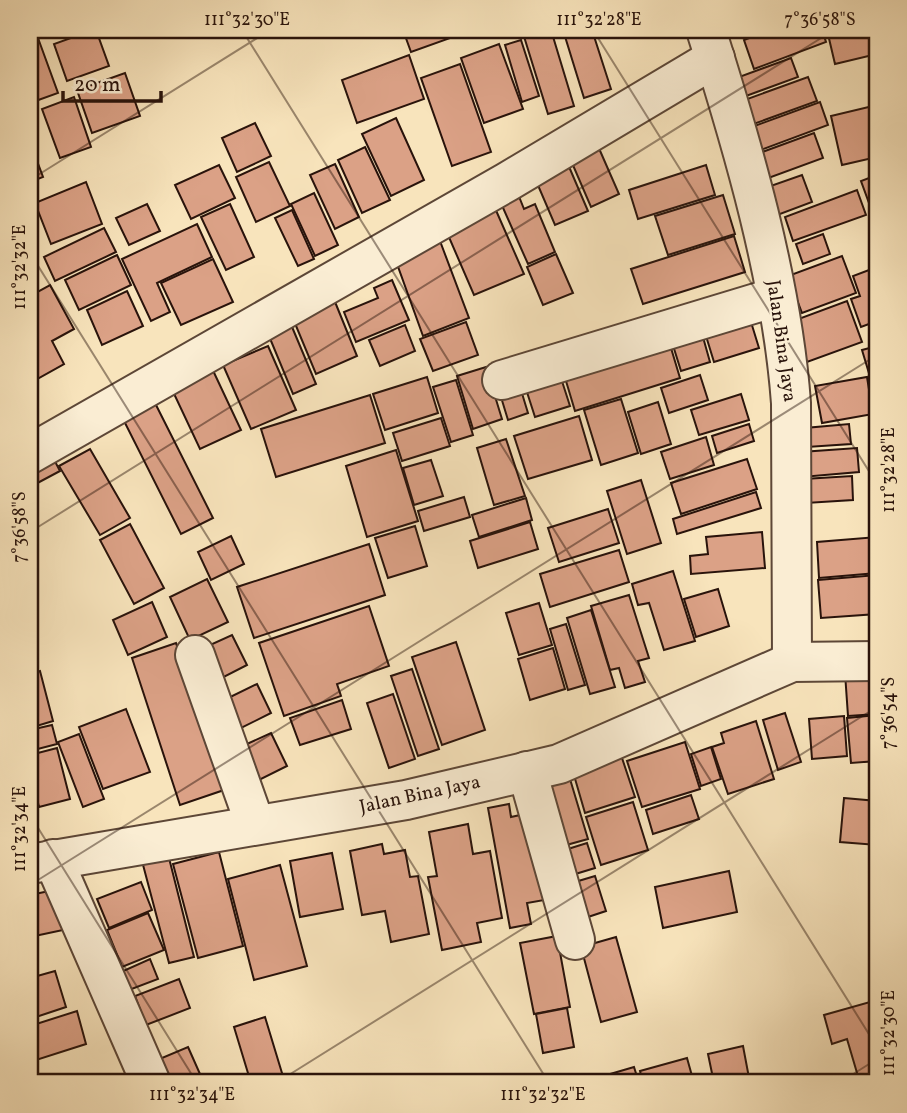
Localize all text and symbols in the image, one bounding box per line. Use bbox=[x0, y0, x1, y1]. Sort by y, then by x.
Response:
text: 111°32'30"E bbox=[204, 8, 290, 33]
text: 111°32'28"E bbox=[556, 8, 642, 33]
text: 7°36'58"S bbox=[784, 8, 856, 33]
scale bar bbox=[63, 60, 161, 104]
text: 20 m bbox=[74, 71, 120, 100]
text: 111°32'32"E bbox=[8, 224, 33, 310]
street label: Jalan Bina Jaya bbox=[760, 278, 802, 404]
text: 111°32'28"E bbox=[877, 427, 902, 513]
text: 7°36'58"S bbox=[8, 491, 33, 563]
text: 7°36'54"S bbox=[877, 677, 902, 749]
street label: Jalan Bina Jaya bbox=[357, 769, 483, 821]
text: 111°32'34"E bbox=[8, 786, 33, 872]
text: 111°32'30"E bbox=[877, 990, 902, 1076]
text: 111°32'34"E bbox=[149, 1083, 235, 1108]
text: 111°32'32"E bbox=[500, 1083, 586, 1108]

